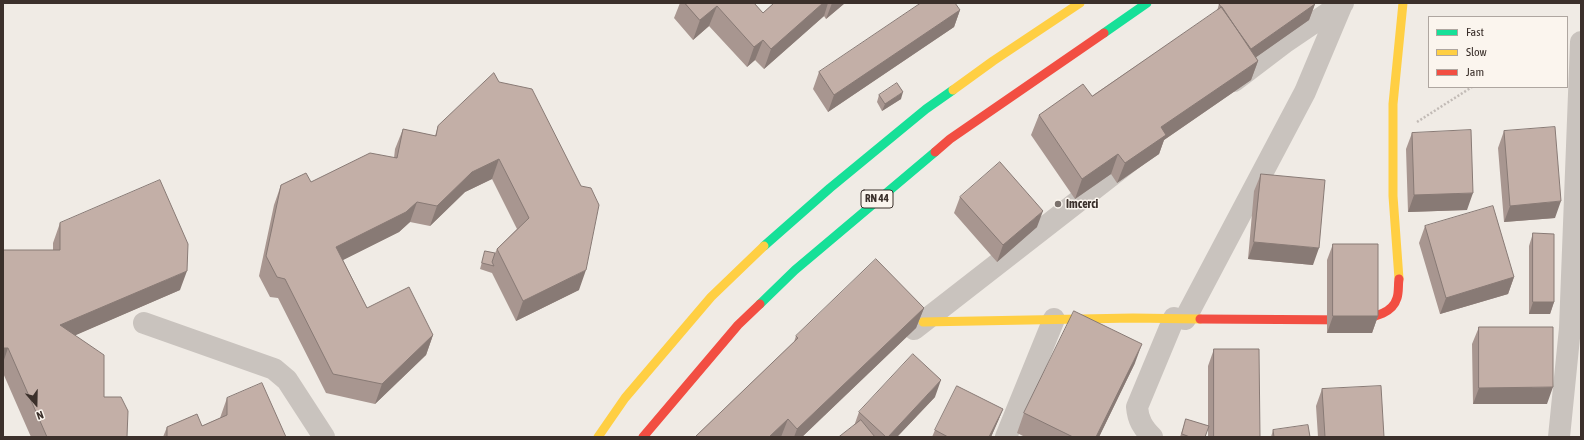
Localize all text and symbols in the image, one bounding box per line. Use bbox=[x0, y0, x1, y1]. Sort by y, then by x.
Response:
legend bbox=[1428, 16, 1568, 88]
text: Fast bbox=[1466, 25, 1484, 39]
text: Slow bbox=[1466, 45, 1487, 59]
text: Jam bbox=[1466, 65, 1484, 79]
road number: RN 44 bbox=[861, 190, 893, 208]
place label: Imcerci bbox=[1066, 197, 1098, 211]
marker: Imcerci bbox=[1053, 199, 1063, 209]
north arrow bbox=[16, 384, 56, 424]
text: N bbox=[35, 409, 45, 422]

